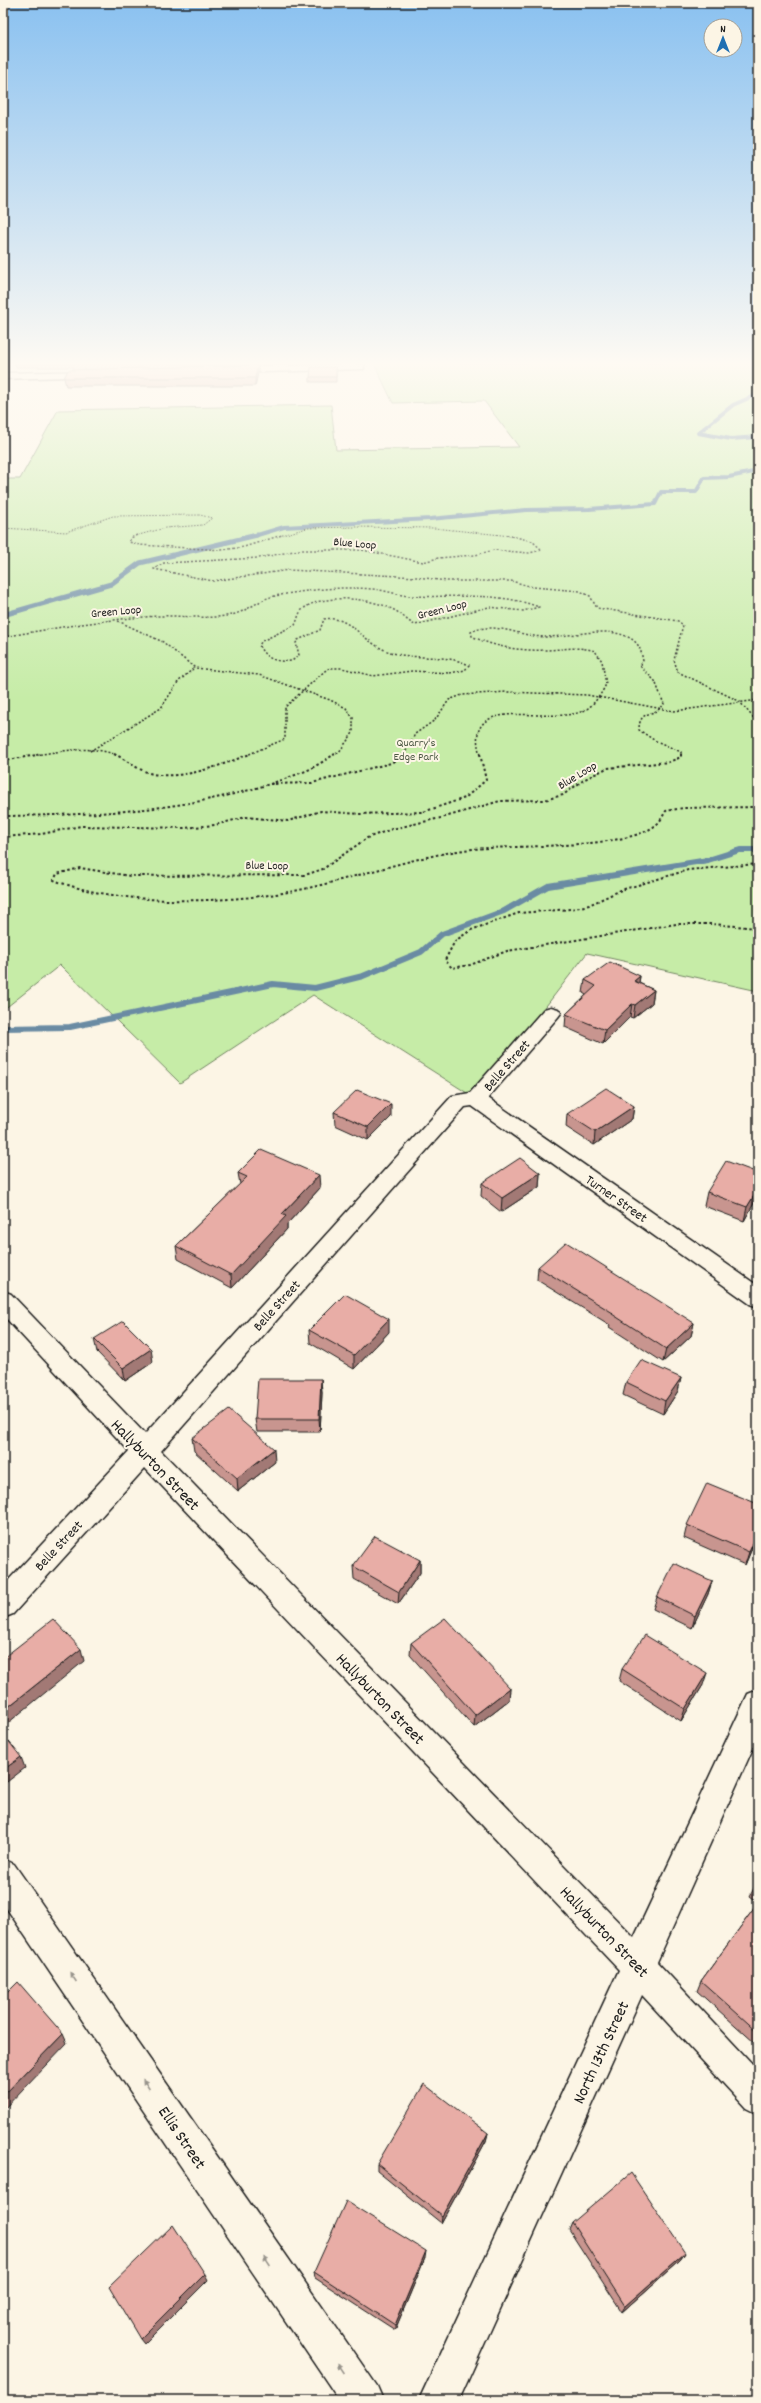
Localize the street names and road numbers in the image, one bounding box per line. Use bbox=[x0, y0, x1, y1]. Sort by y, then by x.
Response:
street label: Blue Loop bbox=[333, 534, 377, 555]
street label: Green Loop bbox=[416, 596, 469, 625]
street label: Green Loop bbox=[90, 602, 142, 623]
street label: Blue Loop bbox=[555, 758, 601, 795]
street label: Blue Loop bbox=[245, 858, 289, 875]
street label: Belle Street bbox=[479, 1036, 536, 1097]
street label: Turner Street bbox=[581, 1171, 651, 1228]
street label: Belle Street bbox=[249, 1276, 306, 1336]
street label: Hallyburton Street bbox=[104, 1415, 204, 1517]
street label: Belle Street bbox=[31, 1517, 88, 1576]
street label: Hallyburton Street bbox=[329, 1649, 429, 1751]
street label: Hallyburton Street bbox=[553, 1882, 653, 1984]
street label: North 13th Street bbox=[568, 1998, 637, 2109]
street label: Ellis Street bbox=[151, 2102, 210, 2175]

